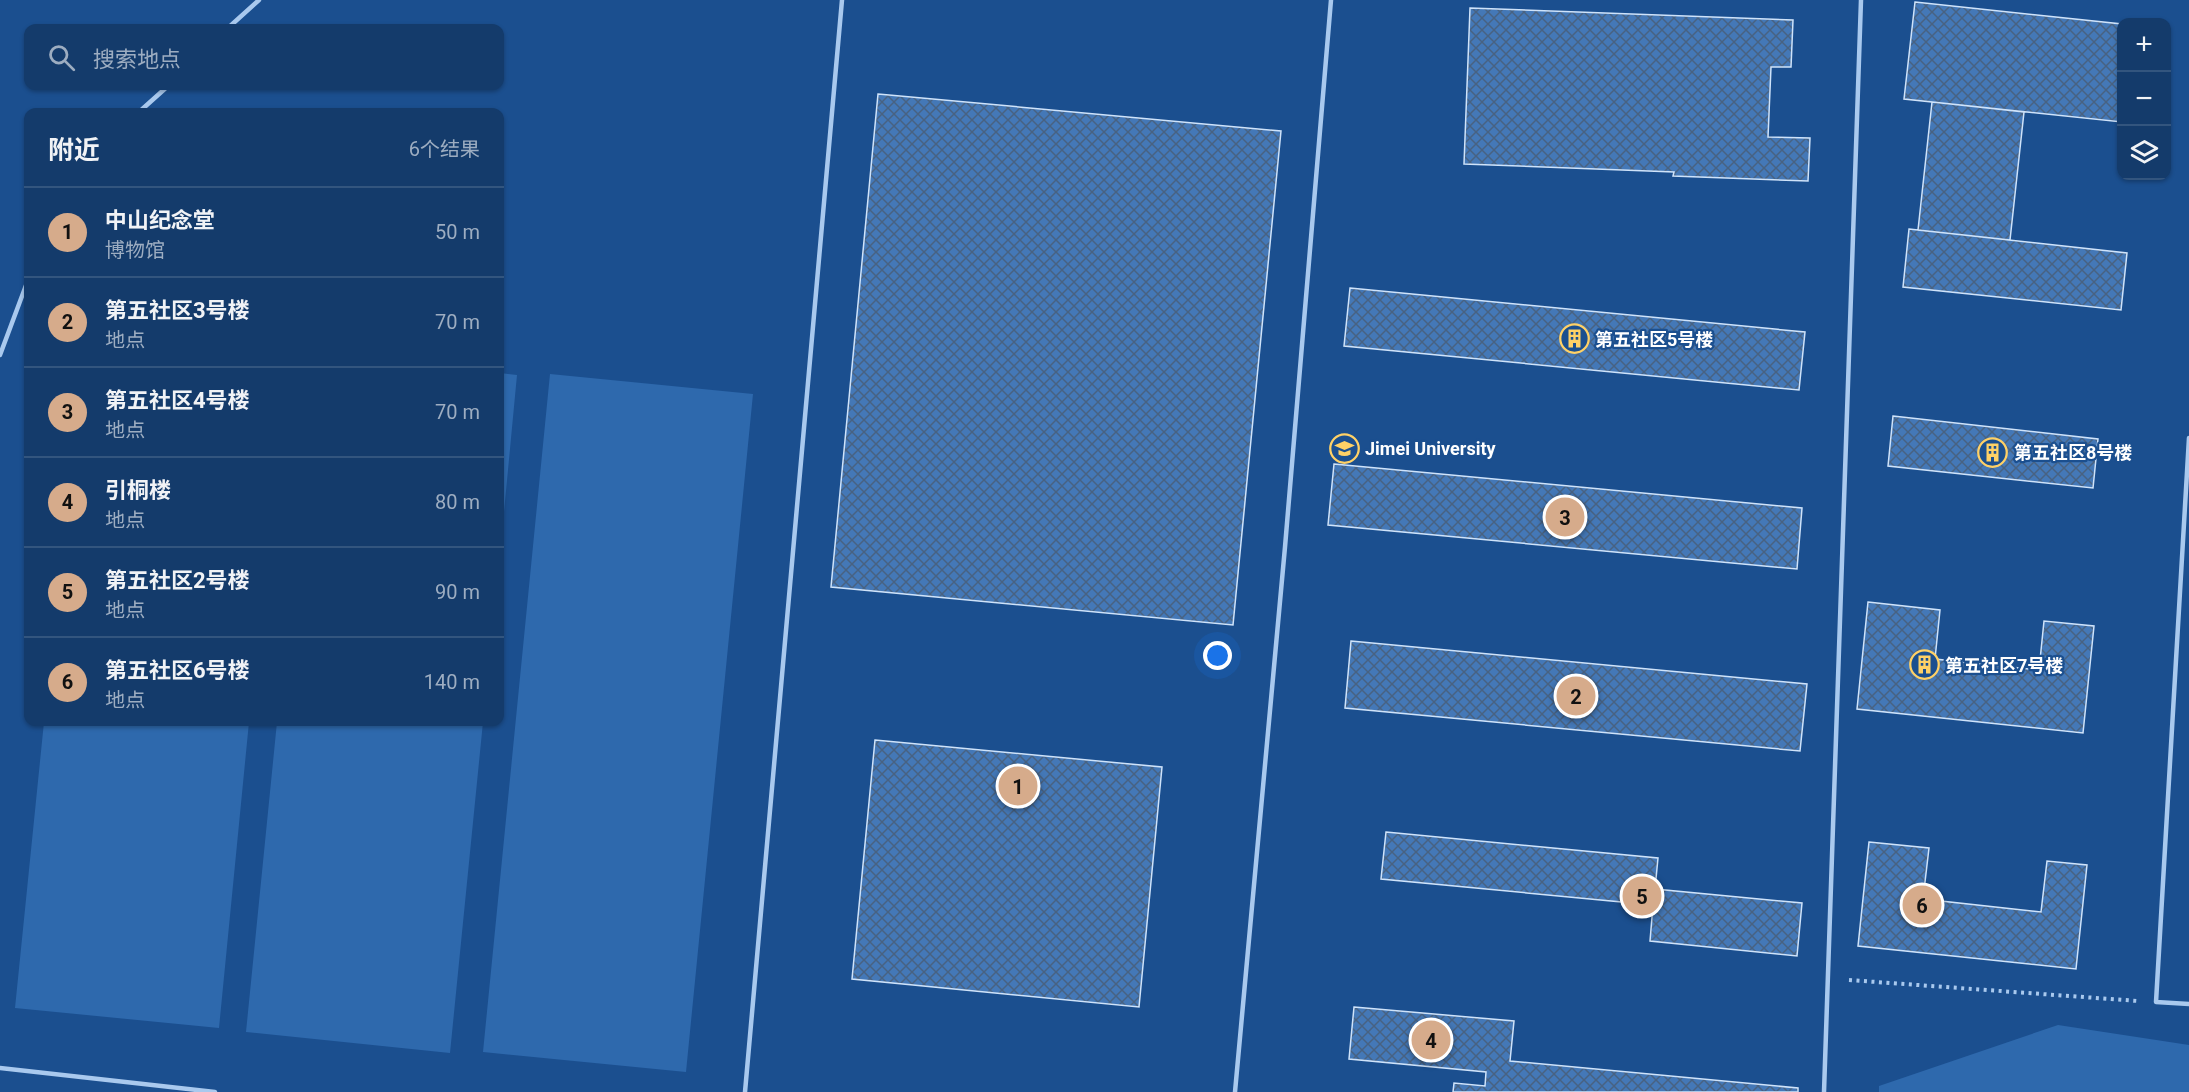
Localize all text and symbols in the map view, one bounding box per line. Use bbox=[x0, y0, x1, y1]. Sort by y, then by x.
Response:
map controls bbox=[2117, 18, 2171, 180]
button: + bbox=[2117, 18, 2171, 72]
search box bbox=[24, 24, 504, 90]
icon: search bbox=[45, 41, 78, 74]
text: 搜索地点 bbox=[93, 47, 181, 72]
button: − bbox=[2117, 72, 2171, 126]
button: layers bbox=[2117, 126, 2171, 180]
text: 附近 bbox=[48, 135, 100, 165]
text: 6个结果 bbox=[409, 137, 480, 161]
text: 中山纪念堂 bbox=[105, 208, 215, 233]
text: 1 bbox=[62, 220, 73, 244]
text: 50 m bbox=[435, 220, 480, 244]
text: 博物馆 bbox=[105, 238, 165, 262]
text: 第五社区3号楼 bbox=[105, 298, 250, 323]
text: 2 bbox=[62, 310, 73, 334]
text: 70 m bbox=[435, 310, 480, 334]
building icon: 第五社区5号楼 bbox=[1558, 323, 1590, 355]
text: 地点 bbox=[105, 328, 145, 352]
place label: 第五社区5号楼 bbox=[1595, 329, 1713, 350]
text: 第五社区4号楼 bbox=[105, 388, 250, 413]
text: 3 bbox=[62, 400, 73, 424]
text: 70 m bbox=[435, 400, 480, 424]
text: 地点 bbox=[105, 418, 145, 442]
school or university icon: Jimei University bbox=[1328, 432, 1360, 464]
building icon: 第五社区8号楼 bbox=[1977, 436, 2009, 468]
place label: Jimei University bbox=[1365, 438, 1497, 459]
place label: 第五社区8号楼 bbox=[2014, 442, 2132, 463]
text: 引桐楼 bbox=[105, 478, 171, 503]
text: 4 bbox=[62, 490, 73, 514]
text: 80 m bbox=[435, 490, 480, 514]
pin: 3 bbox=[1546, 494, 1584, 540]
text: 地点 bbox=[105, 508, 145, 532]
text: 第五社区2号楼 bbox=[105, 568, 250, 593]
text: 5 bbox=[62, 580, 73, 604]
text: 90 m bbox=[435, 580, 480, 604]
text: 地点 bbox=[105, 598, 145, 622]
your location bbox=[1203, 641, 1232, 670]
building icon: 第五社区7号楼 bbox=[1908, 649, 1940, 681]
place label: 第五社区7号楼 bbox=[1945, 655, 2063, 676]
text: 第五社区6号楼 bbox=[105, 658, 250, 683]
text: 6 bbox=[62, 670, 73, 694]
text: 140 m bbox=[424, 670, 480, 694]
pin: 2 bbox=[1556, 674, 1596, 718]
text: 地点 bbox=[105, 688, 145, 712]
pin: 1 bbox=[998, 764, 1038, 808]
pin: 5 bbox=[1622, 874, 1662, 918]
pin: 6 bbox=[1902, 882, 1942, 928]
pin: 4 bbox=[1412, 1018, 1450, 1062]

